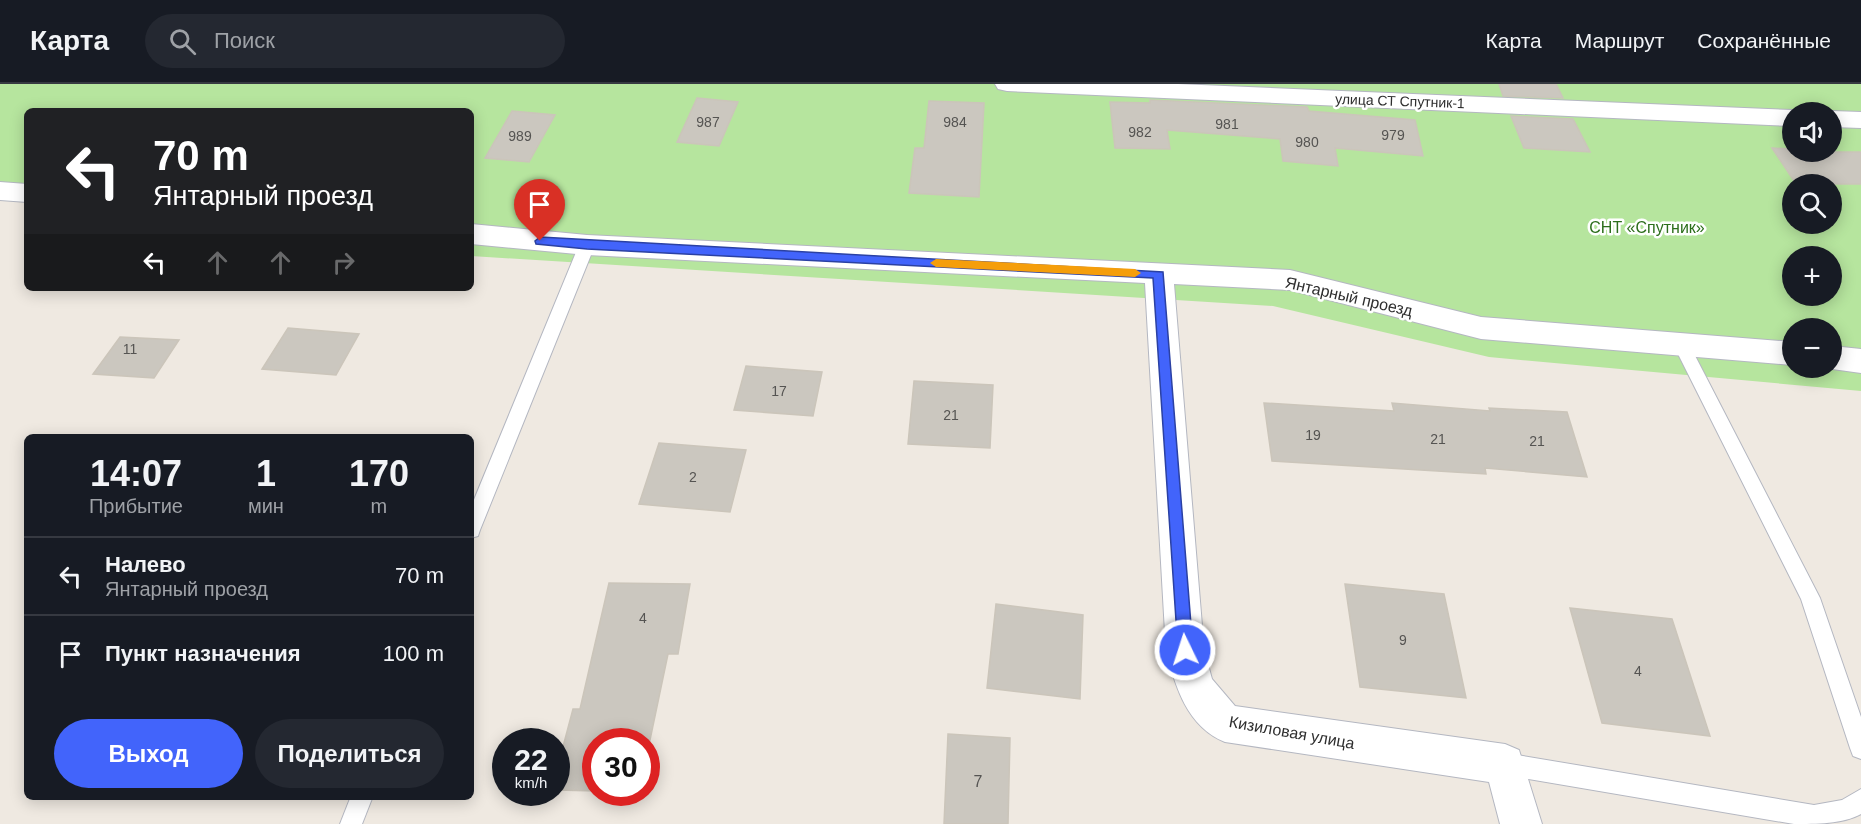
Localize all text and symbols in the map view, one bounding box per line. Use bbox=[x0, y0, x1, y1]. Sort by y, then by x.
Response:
search box bbox=[145, 14, 565, 68]
text: Карта bbox=[30, 25, 109, 56]
icon: search bbox=[166, 25, 199, 58]
text: Поиск bbox=[214, 28, 275, 53]
text: Карта bbox=[1486, 29, 1542, 52]
text: Маршрут bbox=[1575, 29, 1664, 52]
text: Сохранённые bbox=[1697, 29, 1831, 52]
street label: улица СТ Спутник-1 bbox=[1335, 91, 1465, 111]
map controls bbox=[1782, 102, 1842, 378]
button: sound bbox=[1782, 102, 1842, 162]
house number: 987 bbox=[696, 114, 720, 130]
house number: 984 bbox=[943, 114, 967, 130]
house number: 981 bbox=[1215, 116, 1239, 132]
house number: 982 bbox=[1128, 124, 1152, 140]
house number: 979 bbox=[1381, 127, 1405, 143]
house number: 989 bbox=[508, 128, 532, 144]
icon: left bbox=[54, 132, 132, 210]
text: 70 m bbox=[153, 132, 249, 179]
house number: 980 bbox=[1295, 134, 1319, 150]
button: search bbox=[1782, 174, 1842, 234]
pin bbox=[514, 179, 565, 241]
text: Янтарный проезд bbox=[153, 181, 373, 211]
icon: arrive bbox=[523, 188, 556, 221]
park label: СНТ «Спутник» bbox=[1589, 219, 1705, 236]
icon: left bbox=[138, 246, 171, 279]
icon: ahead bbox=[201, 246, 234, 279]
icon: ahead bbox=[264, 246, 297, 279]
icon: right bbox=[327, 246, 360, 279]
button: + bbox=[1782, 246, 1842, 306]
street label: Янтарный проезд bbox=[1283, 274, 1415, 320]
button: − bbox=[1782, 318, 1842, 378]
house number: 11 bbox=[123, 341, 137, 357]
house number: 17 bbox=[771, 383, 787, 399]
house number: 21 bbox=[943, 407, 959, 423]
house number: 19 bbox=[1305, 427, 1321, 443]
house number: 21 bbox=[1430, 431, 1446, 447]
house number: 21 bbox=[1529, 433, 1545, 449]
text: 14:07 bbox=[90, 453, 182, 494]
text: 1 bbox=[256, 453, 276, 494]
text: 170 bbox=[349, 453, 409, 494]
house number: 2 bbox=[689, 469, 697, 485]
text: Прибытие bbox=[89, 495, 183, 517]
text: мин bbox=[248, 495, 284, 517]
text: m bbox=[371, 495, 387, 517]
text: Налево bbox=[105, 552, 186, 577]
icon: left bbox=[54, 560, 87, 593]
text: 70 m bbox=[395, 563, 444, 588]
text: Янтарный проезд bbox=[105, 578, 268, 600]
house number: 4 bbox=[639, 610, 647, 626]
position arrow bbox=[1153, 618, 1217, 682]
house number: 9 bbox=[1399, 632, 1407, 648]
icon: arrive bbox=[54, 638, 87, 671]
text: Пункт назначения bbox=[105, 641, 301, 666]
text: 100 m bbox=[383, 641, 444, 666]
house number: 4 bbox=[1634, 663, 1642, 679]
street label: Кизиловая улица bbox=[1228, 713, 1356, 752]
button: Выход bbox=[54, 719, 243, 788]
button: Поделиться bbox=[255, 719, 444, 788]
speed limit sign: 30 bbox=[582, 728, 660, 806]
text: 22 bbox=[514, 743, 548, 776]
house number: 7 bbox=[974, 773, 983, 790]
text: km/h bbox=[515, 774, 547, 791]

